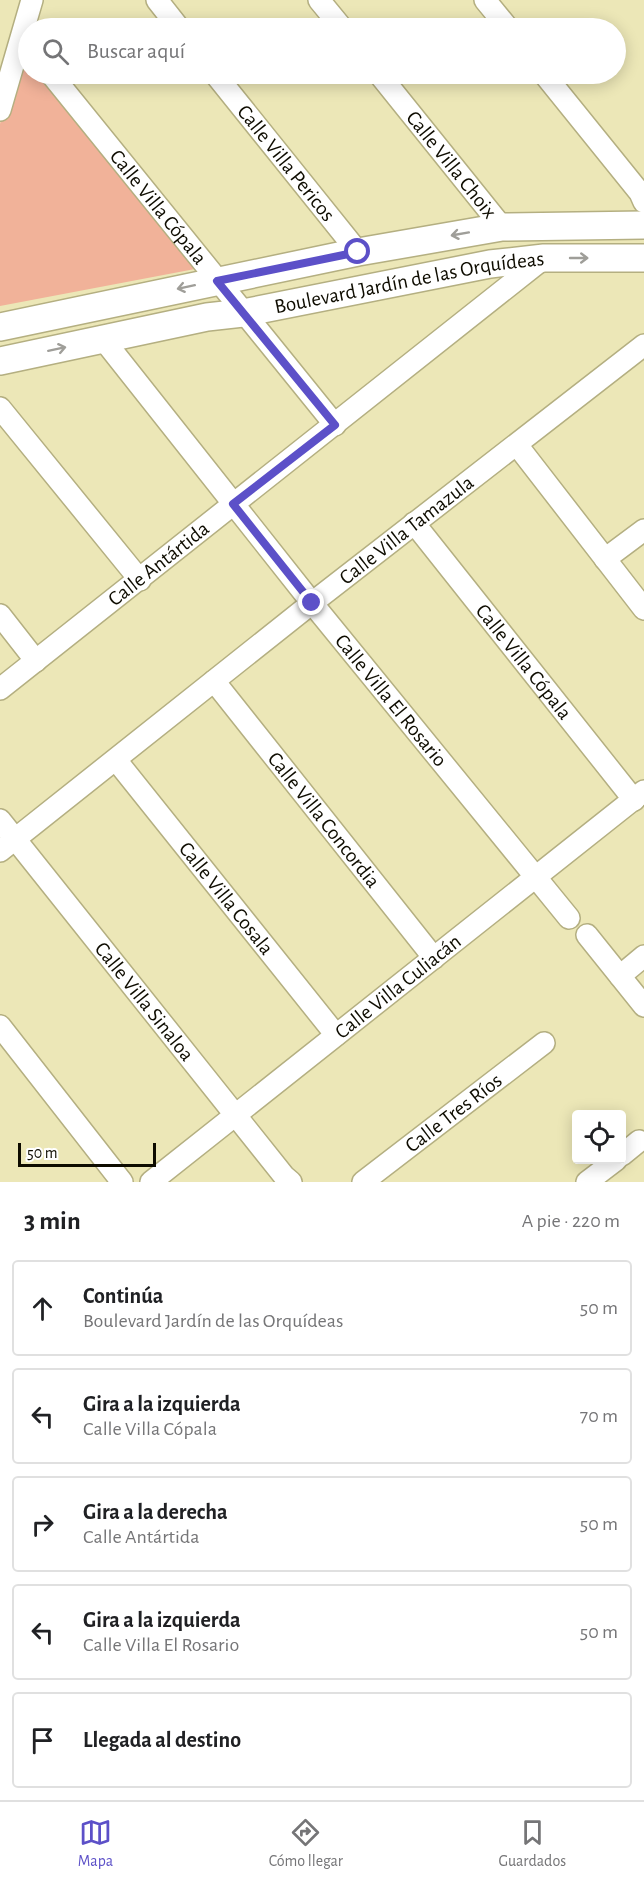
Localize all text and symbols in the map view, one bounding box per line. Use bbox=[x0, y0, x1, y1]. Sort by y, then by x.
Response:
search box bbox=[18, 18, 626, 84]
icon: search bbox=[39, 35, 72, 68]
text: Buscar aquí bbox=[87, 40, 185, 62]
street label: Calle Villa Pericos bbox=[233, 101, 339, 225]
street label: Calle Villa Choix bbox=[402, 107, 501, 222]
street label: Calle Villa Cópala bbox=[106, 146, 211, 269]
one-way arrow bbox=[451, 229, 470, 240]
route start bbox=[344, 238, 370, 264]
street label: Boulevard Jardín de las Orquídeas bbox=[273, 248, 545, 318]
one-way arrow bbox=[569, 252, 589, 264]
one-way arrow bbox=[177, 282, 196, 294]
one-way arrow bbox=[47, 343, 66, 354]
street label: Calle Villa Tamazula bbox=[335, 471, 478, 589]
street label: Calle Antártida bbox=[104, 518, 213, 610]
route end bbox=[298, 589, 324, 615]
street label: Calle Villa Cópala bbox=[472, 600, 576, 724]
street label: Calle Villa El Rosario bbox=[331, 630, 451, 771]
street label: Calle Villa Concordia bbox=[264, 748, 384, 892]
street label: Calle Villa Cosala bbox=[175, 838, 278, 959]
street label: Calle Villa Culiacán bbox=[331, 931, 465, 1043]
street label: Calle Villa Sinaloa bbox=[91, 938, 198, 1065]
street label: Calle Tres Ríos bbox=[401, 1069, 506, 1157]
map controls bbox=[572, 1110, 626, 1164]
button: locate bbox=[572, 1110, 626, 1164]
scale bar bbox=[18, 1140, 156, 1168]
text: 50 m bbox=[27, 1145, 58, 1161]
text: 3 min bbox=[24, 1208, 81, 1234]
text: A pie · 220 m bbox=[522, 1211, 620, 1231]
text: Continúa bbox=[83, 1285, 163, 1307]
icon: ahead bbox=[26, 1292, 59, 1325]
text: 50 m bbox=[580, 1298, 618, 1318]
text: Boulevard Jardín de las Orquídeas bbox=[83, 1311, 343, 1331]
text: Gira a la izquierda bbox=[83, 1393, 241, 1415]
icon: left bbox=[26, 1400, 59, 1433]
text: 70 m bbox=[580, 1406, 618, 1426]
text: Calle Villa Cópala bbox=[83, 1419, 217, 1439]
text: Gira a la derecha bbox=[83, 1501, 228, 1523]
icon: right bbox=[26, 1508, 59, 1541]
text: 50 m bbox=[580, 1514, 618, 1534]
text: Calle Antártida bbox=[83, 1527, 199, 1547]
text: Gira a la izquierda bbox=[83, 1609, 241, 1631]
icon: left bbox=[26, 1616, 59, 1649]
text: 50 m bbox=[580, 1622, 618, 1642]
text: Calle Villa El Rosario bbox=[83, 1635, 239, 1655]
icon: arrive bbox=[26, 1724, 59, 1757]
text: Llegada al destino bbox=[83, 1729, 241, 1751]
tab: Mapa bbox=[78, 1816, 113, 1871]
tab: Cómo llegar bbox=[269, 1816, 343, 1871]
tab: Guardados bbox=[499, 1816, 566, 1871]

